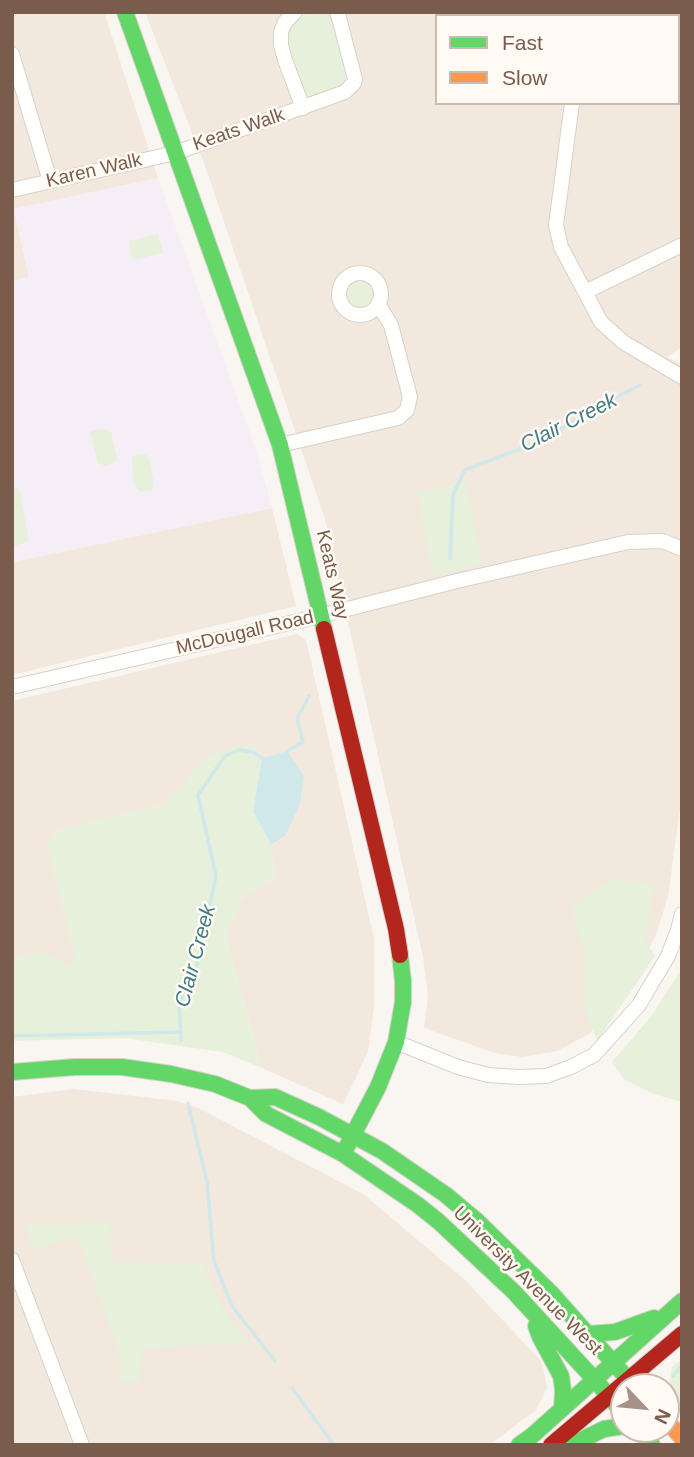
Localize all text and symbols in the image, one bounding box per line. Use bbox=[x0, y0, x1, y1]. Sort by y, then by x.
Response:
legend bbox=[435, 14, 680, 105]
text: Fast bbox=[502, 31, 543, 54]
text: Slow bbox=[502, 66, 548, 89]
street label: Keats Walk bbox=[190, 104, 288, 156]
street label: Karen Walk bbox=[44, 149, 144, 193]
water label: Clair Creek bbox=[516, 388, 622, 458]
street label: Keats Way bbox=[311, 528, 353, 622]
street label: McDougall Road bbox=[174, 606, 316, 660]
water label: Clair Creek bbox=[170, 902, 222, 1010]
street label: University Avenue West bbox=[448, 1202, 606, 1360]
north arrow bbox=[610, 1373, 680, 1443]
text: N bbox=[650, 1406, 675, 1427]

